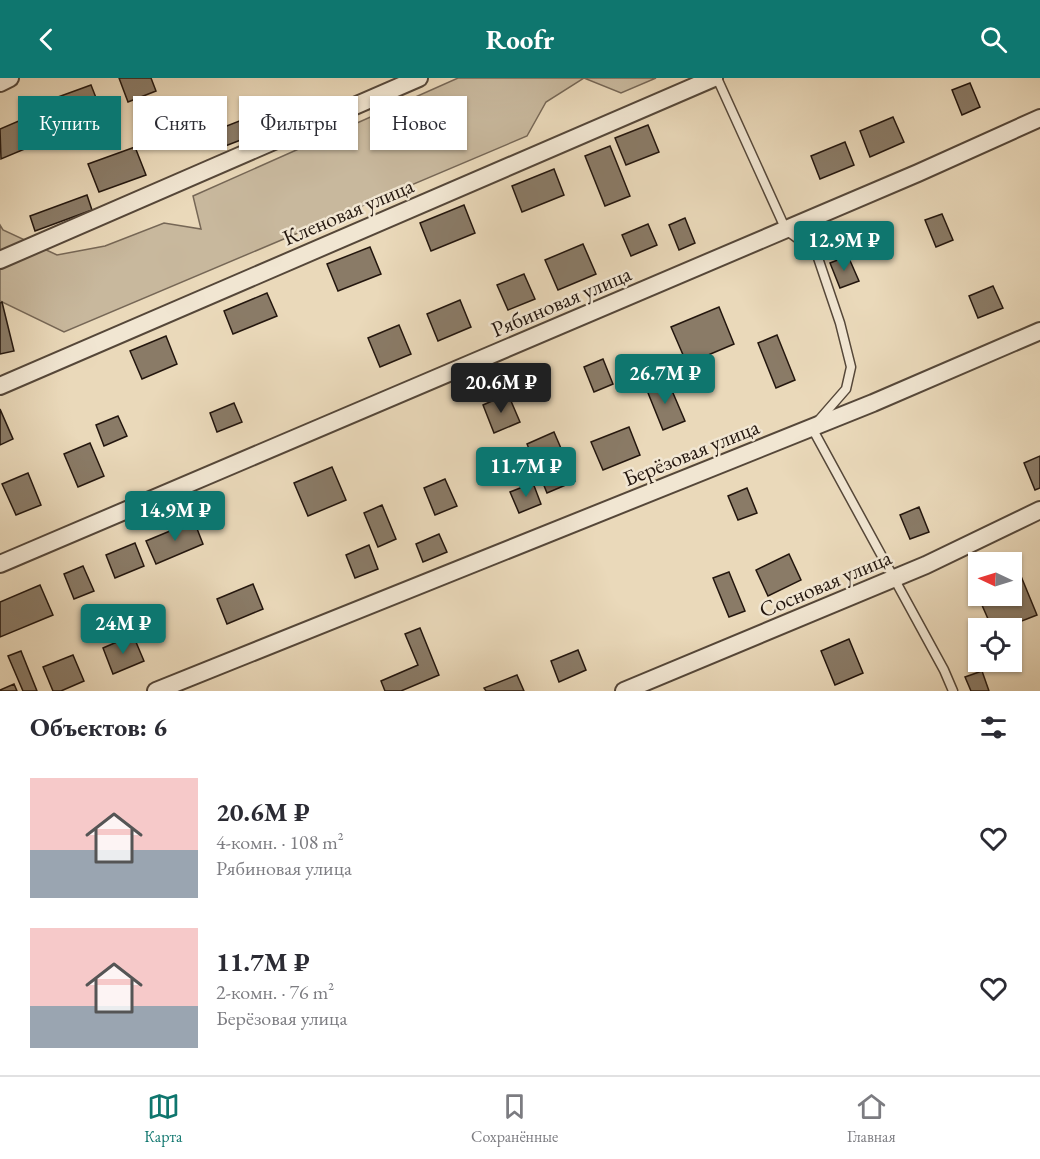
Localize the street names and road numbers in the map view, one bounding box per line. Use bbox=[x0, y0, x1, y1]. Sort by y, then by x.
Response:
street label: Кленовая улица bbox=[278, 171, 418, 252]
street label: Рябиновая улица bbox=[487, 259, 636, 344]
street label: Берёзовая улица bbox=[619, 412, 764, 493]
street label: Сосновая улица bbox=[755, 542, 896, 624]

